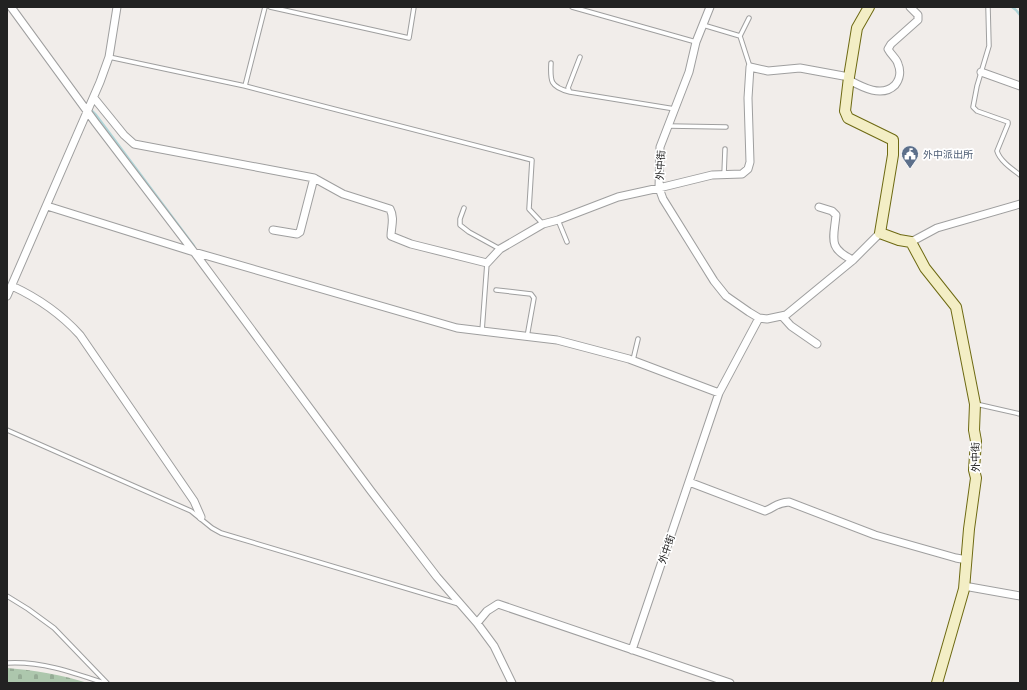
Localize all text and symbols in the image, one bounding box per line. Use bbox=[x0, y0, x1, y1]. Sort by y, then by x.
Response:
public building icon: 外中派出所 bbox=[900, 144, 920, 169]
place label: 外中派出所 bbox=[923, 147, 973, 161]
street label: 外中街 bbox=[652, 150, 668, 180]
street label: 外中街 bbox=[968, 442, 982, 472]
street label: 外中街 bbox=[654, 533, 678, 565]

